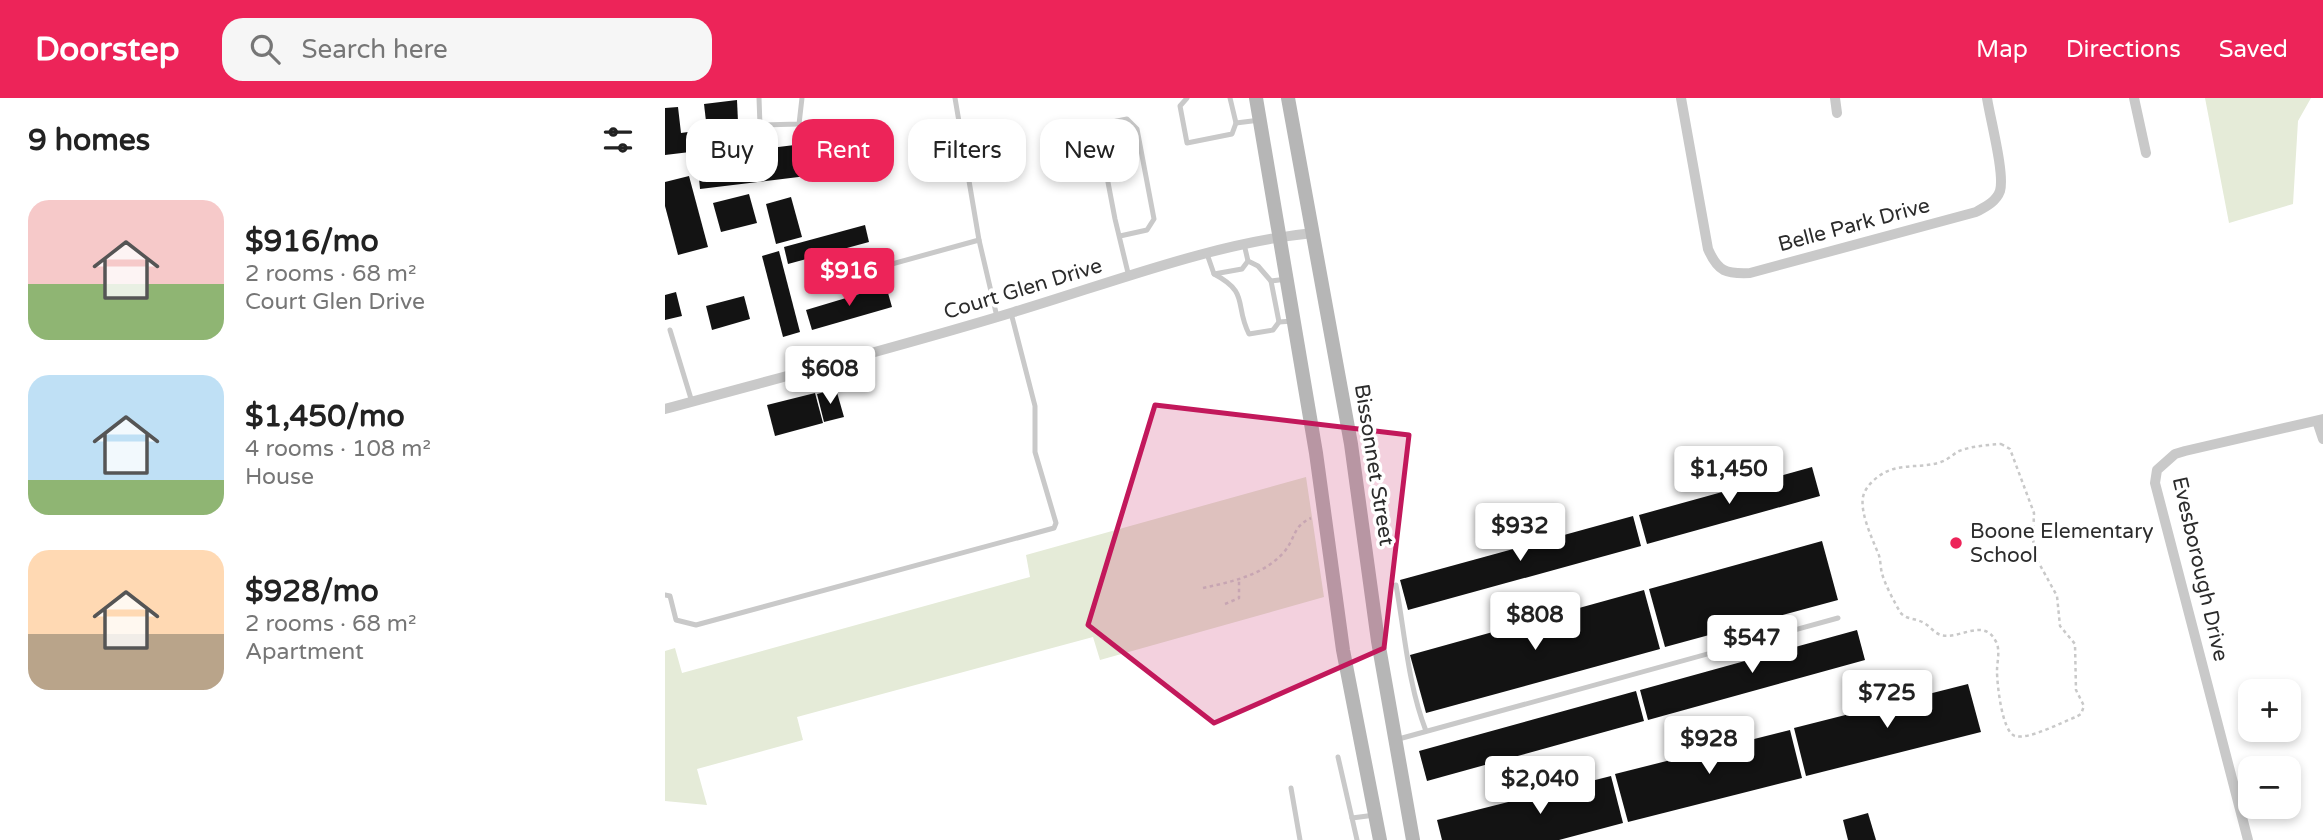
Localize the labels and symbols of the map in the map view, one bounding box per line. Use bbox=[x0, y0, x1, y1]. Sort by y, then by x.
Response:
street label: Belle Park Drive bbox=[1775, 193, 1933, 257]
pin: $916 bbox=[808, 248, 890, 308]
street label: Court Glen Drive bbox=[941, 253, 1105, 325]
pin: $608 bbox=[789, 346, 871, 406]
street label: Bissonnet Street bbox=[1349, 382, 1399, 548]
pin: $1,450 bbox=[1672, 446, 1786, 506]
street label: Evesborough Drive bbox=[2167, 474, 2233, 664]
pin: $932 bbox=[1479, 504, 1561, 563]
place label: Boone Elementary School bbox=[1970, 519, 2153, 568]
marker: Boone Elementary School bbox=[1948, 535, 1964, 551]
pin: $808 bbox=[1494, 592, 1576, 652]
pin: $547 bbox=[1711, 616, 1793, 675]
pin: $725 bbox=[1846, 670, 1928, 730]
pin: $928 bbox=[1668, 716, 1750, 776]
pin: $2,040 bbox=[1483, 756, 1597, 816]

